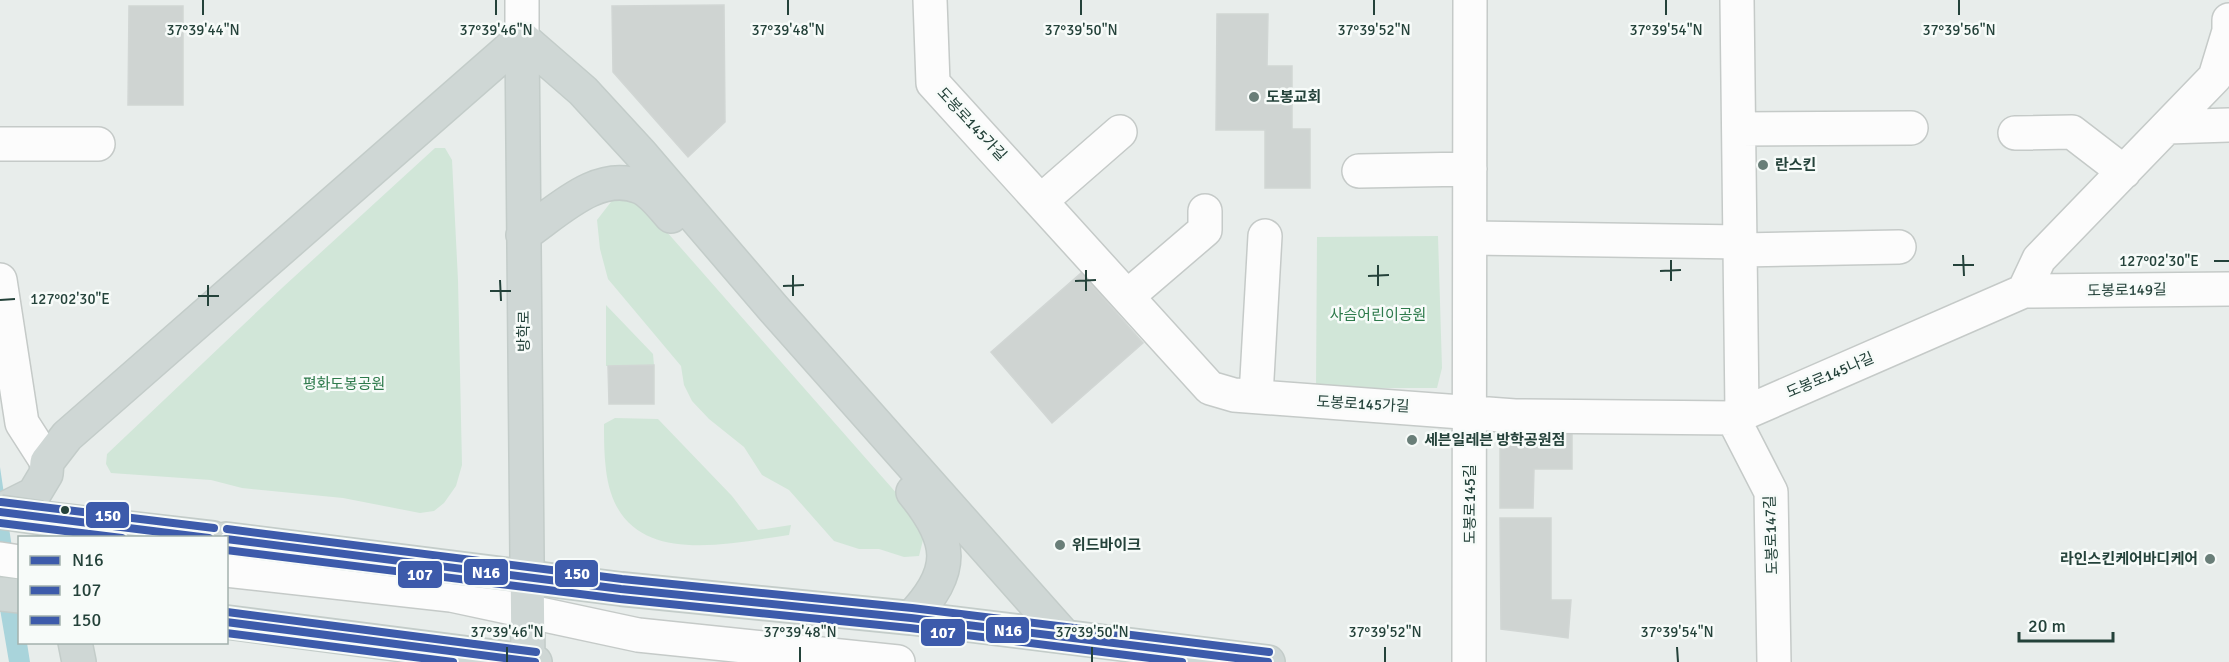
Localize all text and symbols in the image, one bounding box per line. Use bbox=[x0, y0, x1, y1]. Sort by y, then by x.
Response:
text: 37°39'44"N bbox=[166, 21, 240, 39]
text: 37°39'46"N bbox=[459, 21, 533, 39]
text: 37°39'48"N bbox=[751, 21, 825, 39]
text: 37°39'50"N bbox=[1044, 21, 1118, 39]
text: 37°39'52"N bbox=[1337, 21, 1411, 39]
text: 37°39'54"N bbox=[1629, 21, 1703, 39]
text: 37°39'56"N bbox=[1922, 21, 1996, 39]
street label: 도봉로145가길 bbox=[934, 84, 1010, 164]
place label: 도봉교회 bbox=[1266, 88, 1321, 106]
marker: 도봉교회 bbox=[1247, 90, 1261, 104]
place label: 란스킨 bbox=[1775, 156, 1816, 174]
marker: 란스킨 bbox=[1756, 158, 1770, 172]
text: 127°02'30"E bbox=[2119, 252, 2199, 270]
street label: 도봉로149길 bbox=[2087, 280, 2167, 300]
text: 127°02'30"E bbox=[30, 290, 110, 308]
park label: 사슴어린이공원 bbox=[1330, 306, 1426, 324]
street label: 방학로 bbox=[515, 310, 533, 352]
street label: 도봉로145나길 bbox=[1784, 348, 1876, 402]
park label: 평화도봉공원 bbox=[303, 375, 385, 393]
street label: 도봉로145가길 bbox=[1316, 393, 1410, 415]
place label: 세븐일레븐 방학공원점 bbox=[1424, 431, 1565, 449]
marker: 세븐일레븐 방학공원점 bbox=[1405, 433, 1419, 447]
street label: 도봉로145길 bbox=[1461, 464, 1479, 544]
street label: 도봉로147길 bbox=[1761, 495, 1781, 575]
line badge: 150 bbox=[85, 501, 130, 529]
unlabelled marker bbox=[59, 504, 71, 516]
text: 150 bbox=[95, 506, 121, 526]
legend bbox=[18, 536, 228, 644]
place label: 위드바이크 bbox=[1072, 536, 1141, 554]
marker: 위드바이크 bbox=[1053, 538, 1067, 552]
text: N16 bbox=[72, 549, 104, 571]
place label: 라인스킨케어바디케어 bbox=[2060, 550, 2198, 568]
marker: 라인스킨케어바디케어 bbox=[2203, 552, 2217, 566]
line badge: N16 bbox=[463, 558, 509, 586]
line badge: 150 bbox=[554, 559, 599, 588]
line badge: 107 bbox=[397, 560, 443, 589]
text: N16 bbox=[472, 563, 501, 583]
text: 150 bbox=[564, 564, 590, 584]
text: 107 bbox=[407, 565, 433, 585]
text: 107 bbox=[72, 579, 101, 601]
scale bar bbox=[2019, 605, 2114, 643]
text: 150 bbox=[72, 609, 101, 631]
text: 20 m bbox=[2028, 615, 2066, 637]
line badge: N16 bbox=[985, 616, 1030, 644]
line badge: 107 bbox=[920, 618, 966, 647]
text: N16 bbox=[994, 621, 1023, 641]
text: 37°39'46"N bbox=[470, 623, 544, 641]
text: 37°39'48"N bbox=[763, 623, 837, 641]
text: 107 bbox=[930, 623, 956, 643]
text: 37°39'50"N bbox=[1055, 623, 1129, 641]
text: 37°39'52"N bbox=[1348, 623, 1422, 641]
text: 37°39'54"N bbox=[1640, 623, 1714, 641]

